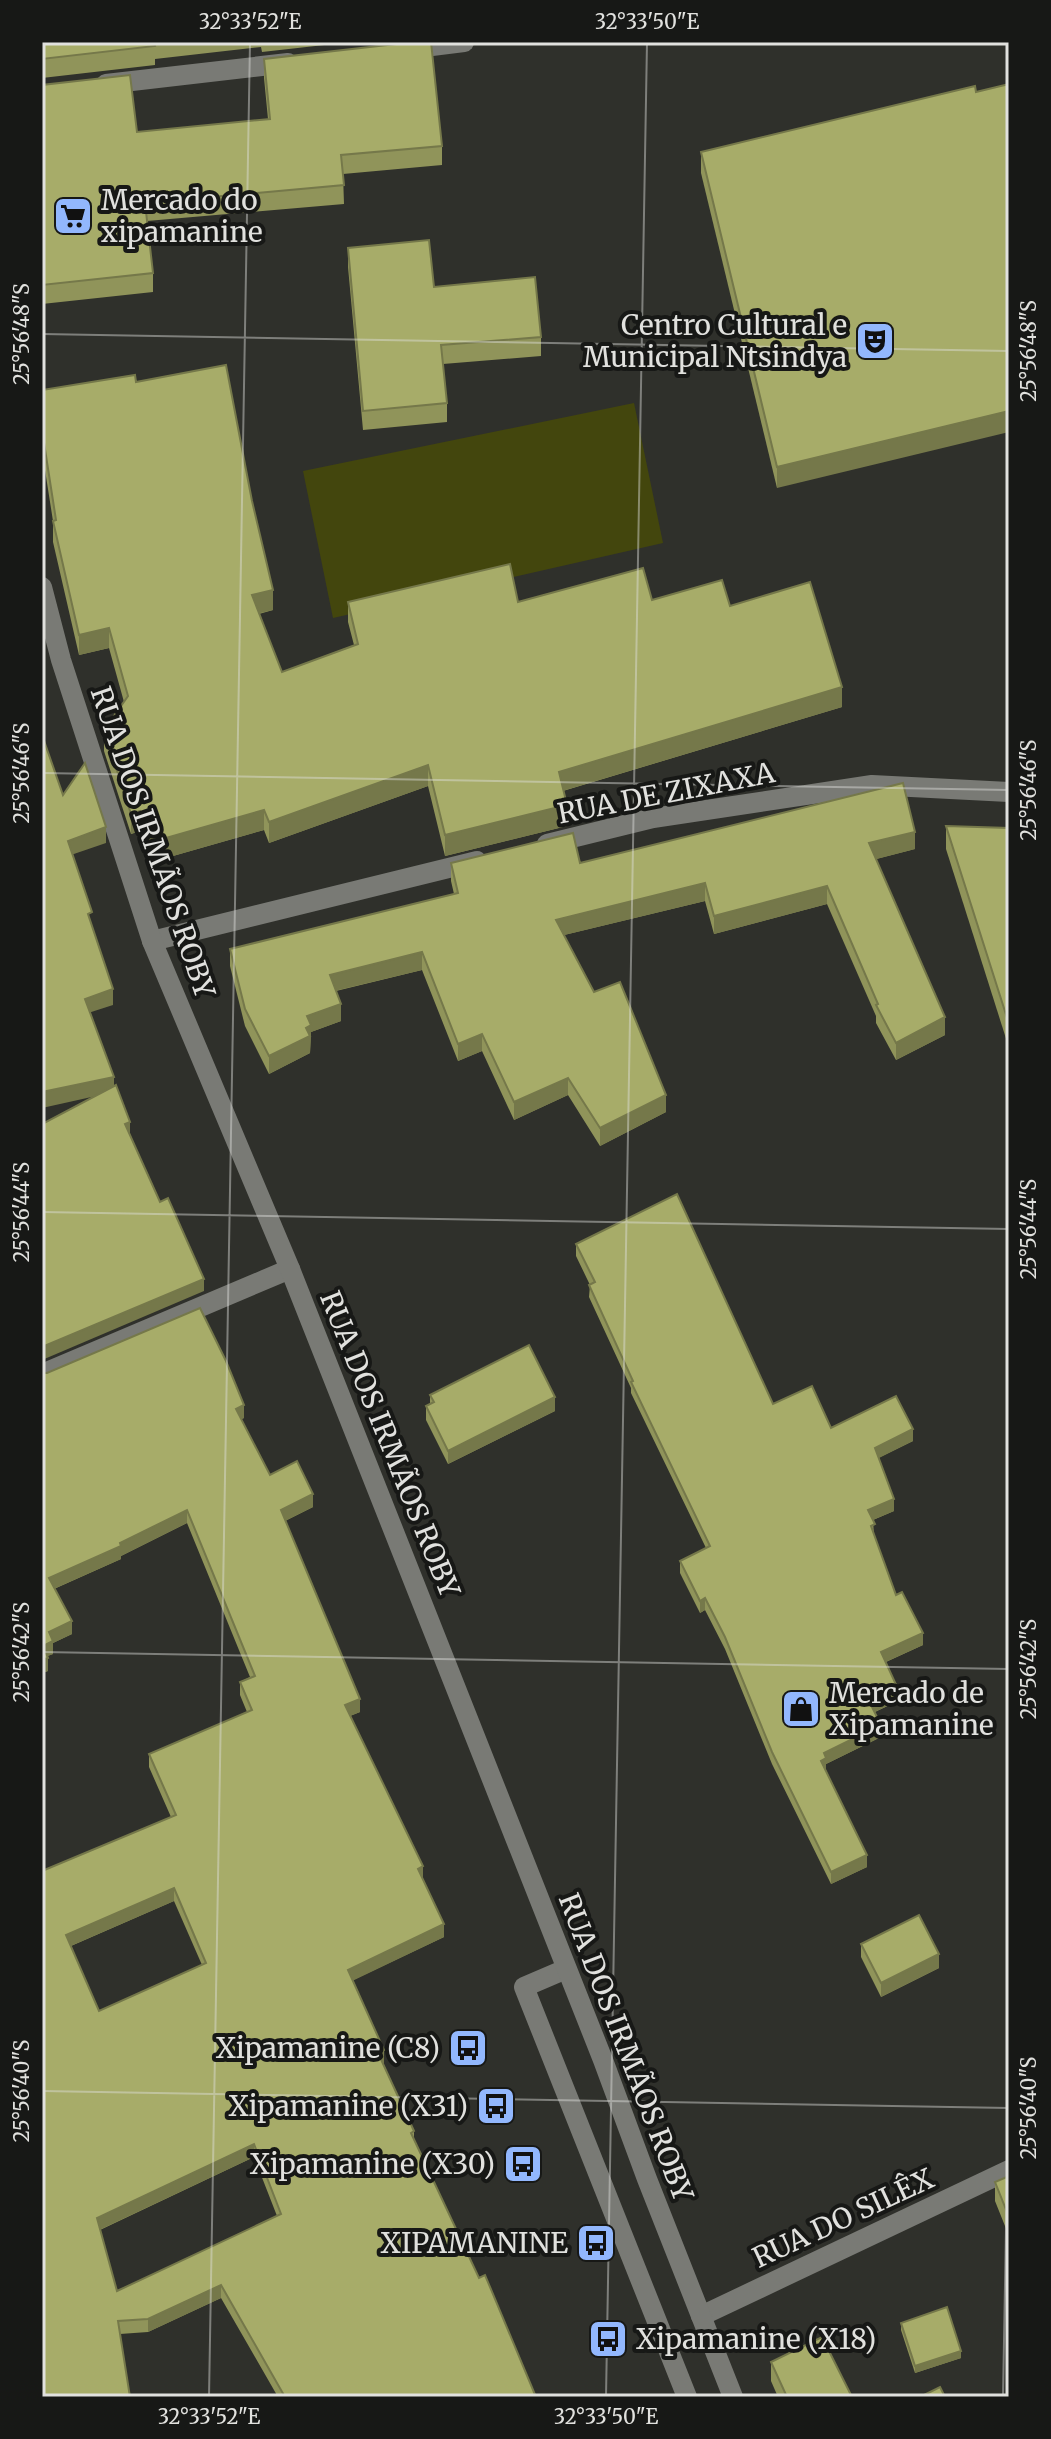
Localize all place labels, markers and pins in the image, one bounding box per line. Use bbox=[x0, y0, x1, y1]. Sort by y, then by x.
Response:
place label: Mercado do xipamanine bbox=[101, 182, 263, 250]
supermarket icon: Mercado do xipamanine bbox=[52, 195, 94, 237]
place label: Centro Cultural e Municipal Ntsindya bbox=[583, 307, 847, 375]
theatre icon: Centro Cultural e Municipal Ntsindya bbox=[854, 320, 896, 362]
place label: Mercado de Xipamanine bbox=[829, 1675, 994, 1743]
shop icon: Mercado de Xipamanine bbox=[780, 1688, 822, 1730]
bus stop icon: Xipamanine (C8) bbox=[447, 2027, 489, 2069]
place label: Xipamanine (C8) bbox=[216, 2030, 440, 2066]
bus stop icon: Xipamanine (X31) bbox=[475, 2085, 517, 2127]
place label: Xipamanine (X31) bbox=[229, 2088, 468, 2124]
bus stop icon: Xipamanine (X30) bbox=[502, 2143, 544, 2185]
place label: Xipamanine (X30) bbox=[250, 2146, 495, 2182]
bus stop icon: XIPAMANINE bbox=[575, 2222, 617, 2264]
place label: XIPAMANINE bbox=[381, 2225, 568, 2261]
bus stop icon: Xipamanine (X18) bbox=[587, 2318, 629, 2360]
place label: Xipamanine (X18) bbox=[636, 2321, 876, 2357]

